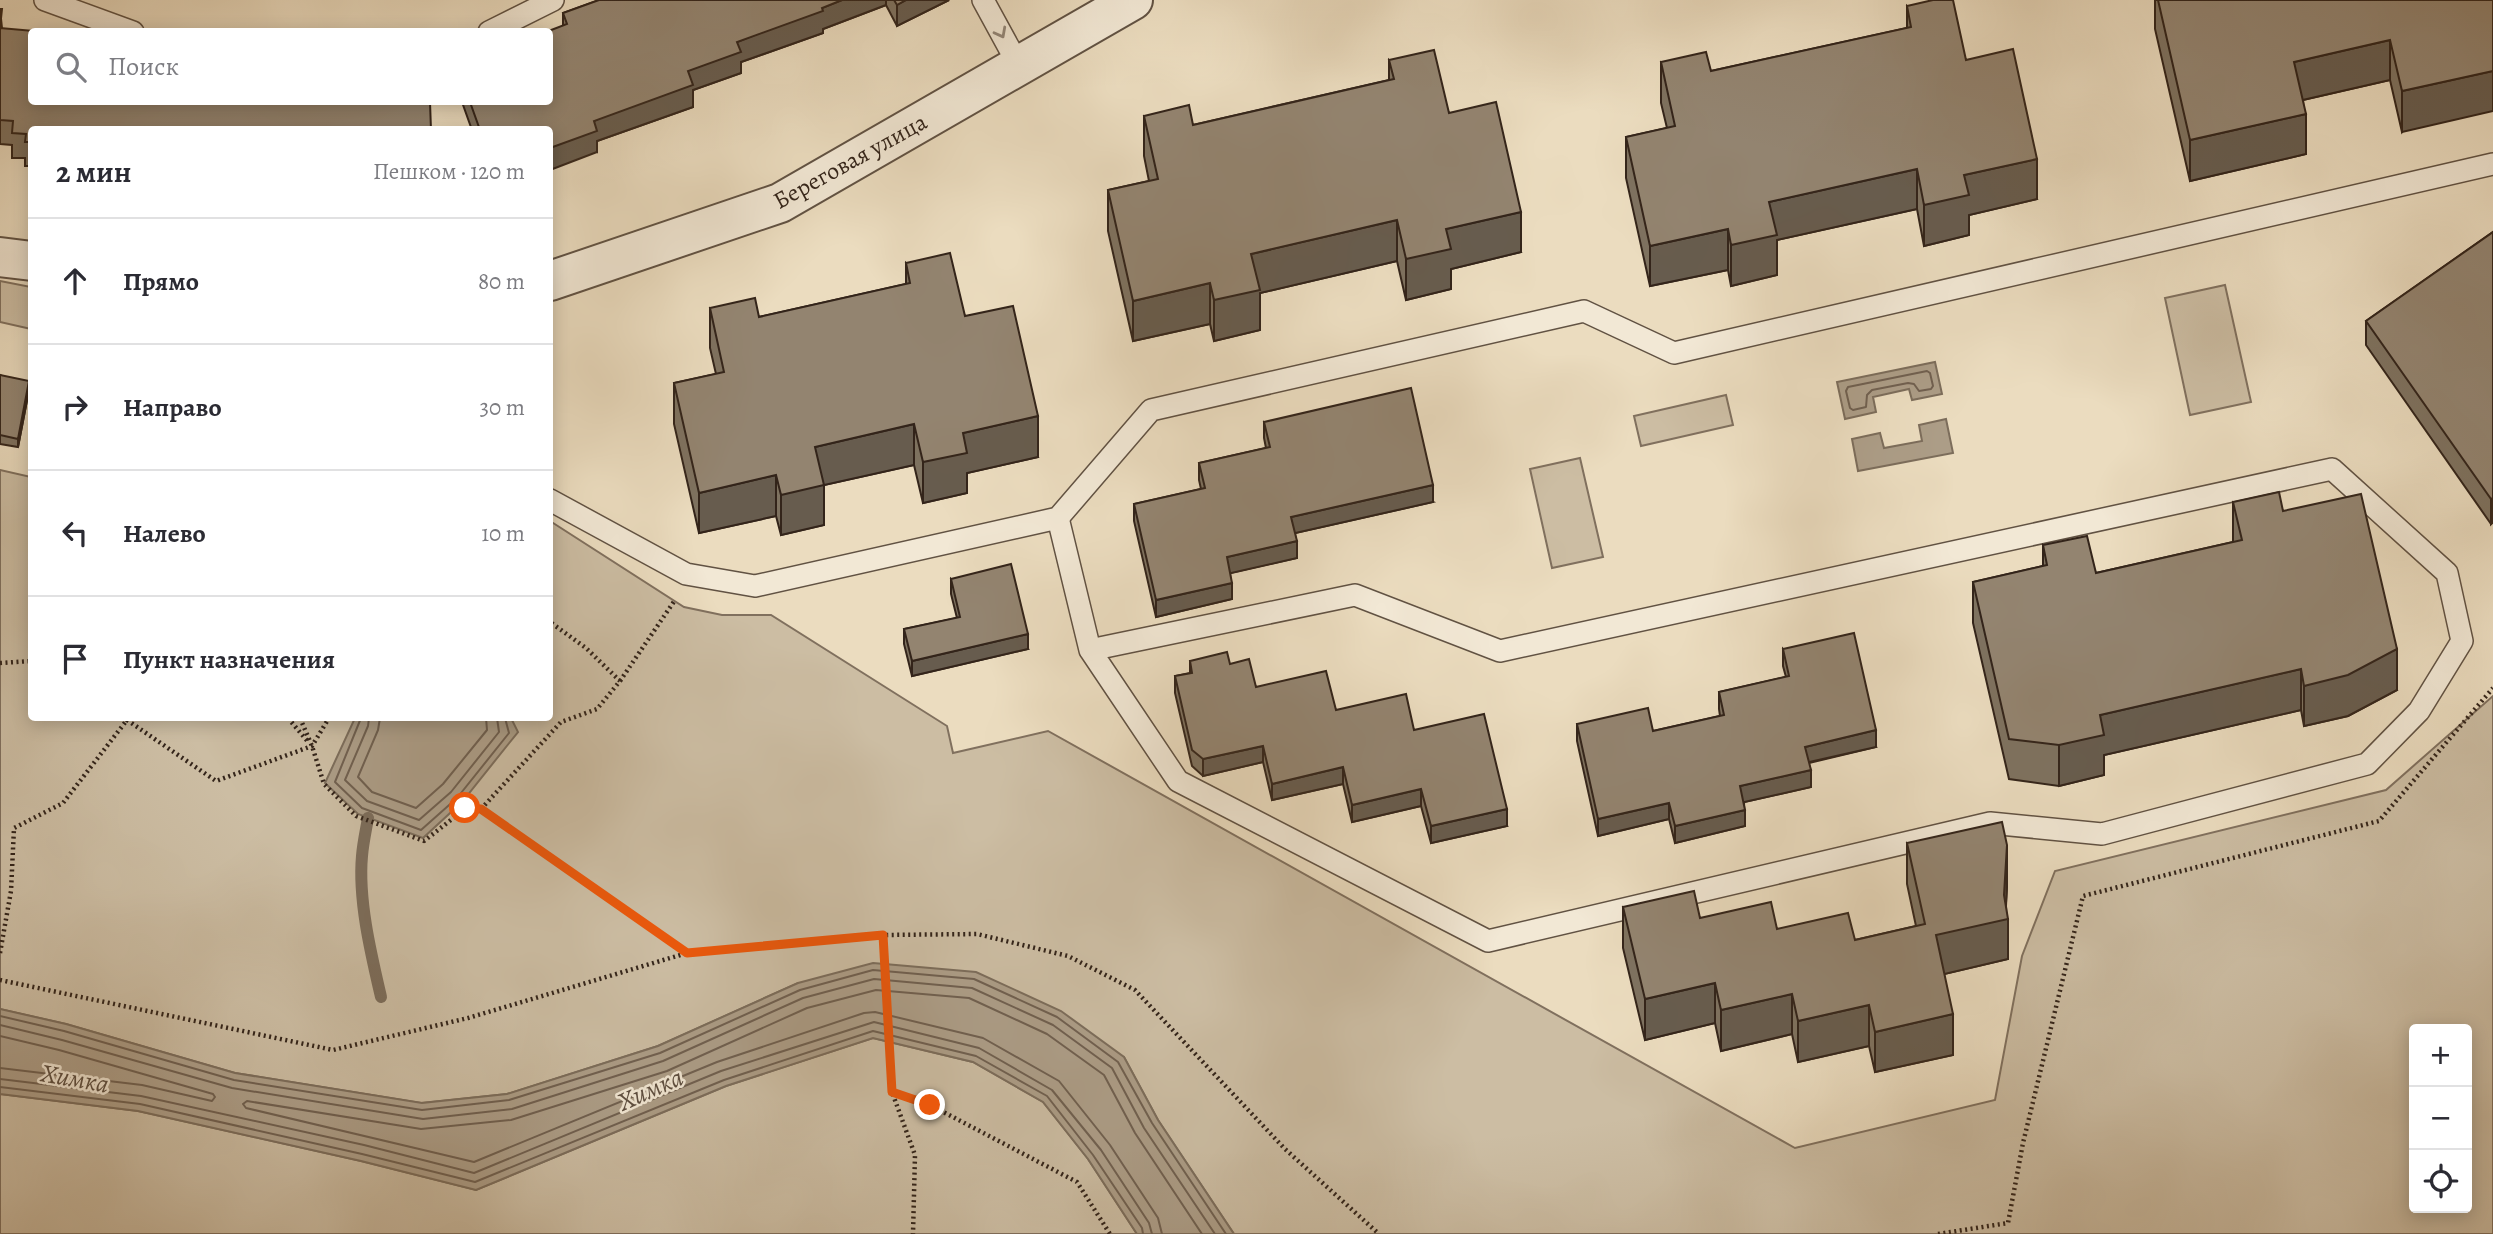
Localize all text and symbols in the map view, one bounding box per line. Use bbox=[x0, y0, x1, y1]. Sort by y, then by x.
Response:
one-way arrow bbox=[993, 26, 1006, 38]
search box bbox=[28, 28, 553, 105]
icon: search bbox=[52, 48, 90, 86]
text: Поиск bbox=[108, 49, 179, 84]
street label: Береговая улица bbox=[767, 106, 933, 216]
text: 2 мин bbox=[56, 152, 131, 192]
text: Пешком · 120 m bbox=[373, 156, 525, 187]
icon: ahead bbox=[56, 262, 94, 300]
text: Прямо bbox=[123, 264, 199, 299]
text: 80 m bbox=[478, 266, 525, 297]
icon: right bbox=[56, 388, 94, 426]
text: Направо bbox=[123, 390, 222, 425]
text: 30 m bbox=[479, 392, 525, 423]
icon: left bbox=[56, 514, 94, 552]
text: Налево bbox=[123, 516, 206, 551]
text: 10 m bbox=[481, 518, 525, 549]
icon: arrive bbox=[56, 640, 94, 678]
text: Пункт назначения bbox=[123, 642, 335, 677]
route start bbox=[449, 792, 480, 823]
map controls bbox=[2409, 1024, 2472, 1213]
button: + bbox=[2409, 1024, 2472, 1087]
water label: Химка bbox=[37, 1055, 112, 1102]
water label: Химка bbox=[611, 1060, 689, 1120]
button: − bbox=[2409, 1087, 2472, 1150]
route end bbox=[914, 1089, 945, 1120]
button: locate bbox=[2409, 1150, 2472, 1213]

